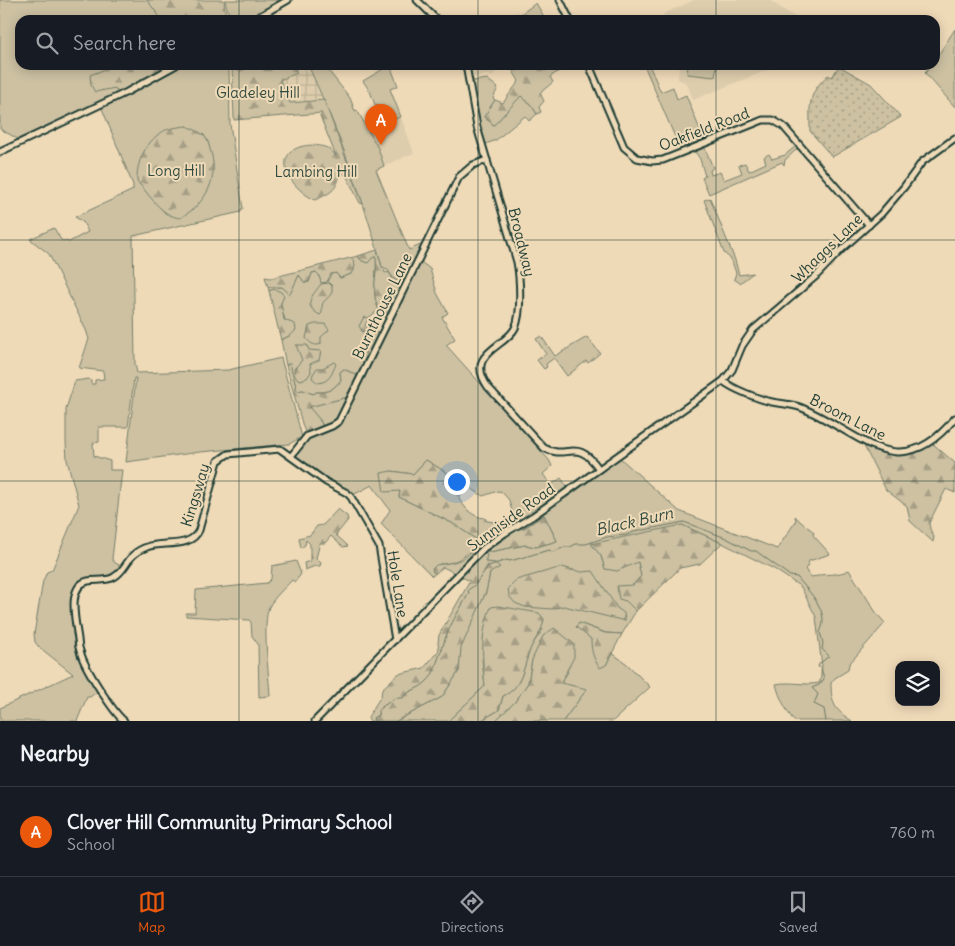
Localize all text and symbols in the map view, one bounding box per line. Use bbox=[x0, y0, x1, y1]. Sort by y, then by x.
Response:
search box bbox=[15, 15, 940, 70]
icon: search bbox=[33, 29, 61, 57]
text: Search here bbox=[73, 31, 176, 55]
park label: Gladeley Hill bbox=[216, 83, 300, 102]
street label: Oakfield Road bbox=[656, 103, 752, 155]
pin: A bbox=[365, 104, 397, 145]
park label: Long Hill bbox=[147, 161, 205, 180]
park label: Lambing Hill bbox=[275, 162, 357, 181]
street label: Broadway bbox=[504, 206, 540, 278]
street label: Whaggs Lane bbox=[788, 209, 866, 287]
street label: Burnthouse Lane bbox=[348, 250, 416, 362]
street label: Broom Lane bbox=[807, 390, 889, 444]
street label: Kingsway bbox=[176, 461, 214, 529]
your location bbox=[444, 469, 470, 495]
street label: Sunniside Road bbox=[464, 479, 559, 555]
water label: Black Burn bbox=[593, 502, 675, 540]
street label: Hole Lane bbox=[383, 549, 413, 619]
map controls bbox=[895, 661, 940, 706]
button: layers bbox=[895, 661, 940, 706]
text: Nearby bbox=[20, 740, 90, 767]
text: Clover Hill Community Primary School bbox=[67, 810, 392, 834]
text: A bbox=[31, 822, 41, 842]
text: 760 m bbox=[890, 822, 935, 842]
text: School bbox=[67, 834, 115, 854]
tab: Map bbox=[138, 888, 166, 936]
tab: Directions bbox=[441, 888, 504, 936]
tab: Saved bbox=[779, 888, 817, 936]

